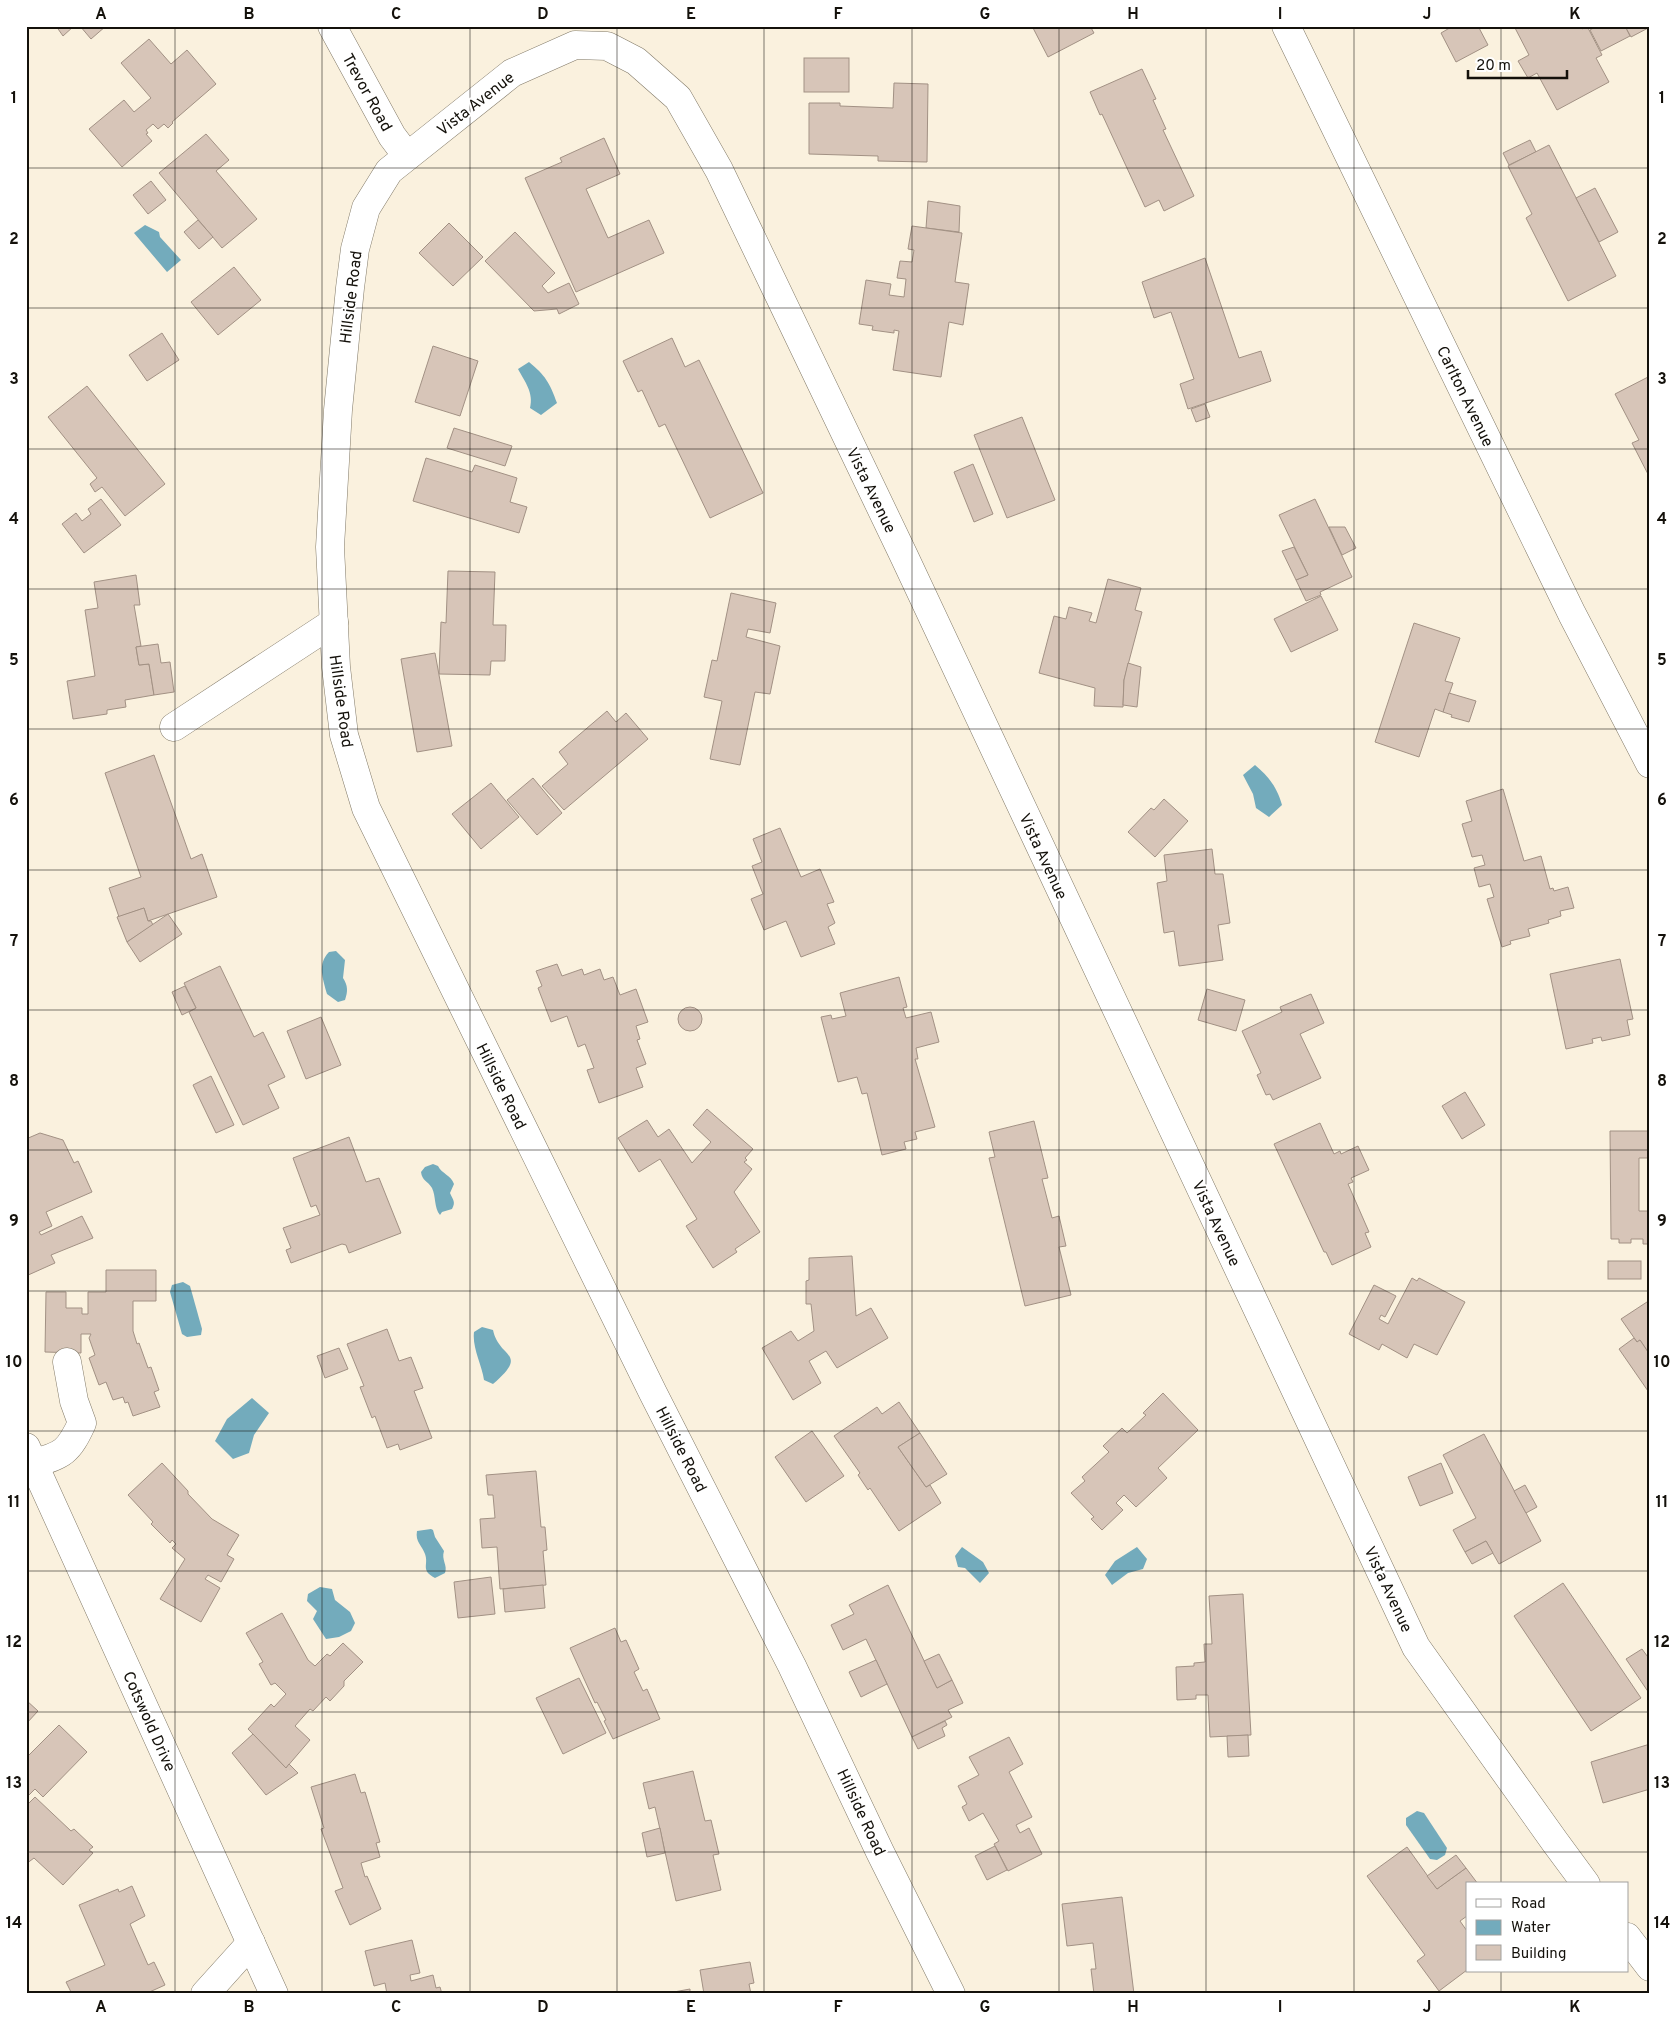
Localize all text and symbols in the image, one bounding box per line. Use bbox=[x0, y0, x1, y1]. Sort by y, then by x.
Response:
text: A bbox=[95, 5, 107, 25]
text: B bbox=[243, 5, 255, 25]
text: C bbox=[391, 5, 401, 25]
text: D bbox=[537, 5, 549, 25]
text: E bbox=[686, 5, 696, 25]
text: F bbox=[833, 5, 843, 25]
text: G bbox=[980, 5, 990, 25]
text: H bbox=[1127, 5, 1139, 25]
text: I bbox=[1278, 5, 1282, 25]
text: J bbox=[1423, 5, 1431, 25]
text: K bbox=[1569, 5, 1581, 25]
scale bar bbox=[1468, 48, 1567, 80]
street label: Trevor Road bbox=[337, 50, 396, 135]
text: 20 m bbox=[1476, 57, 1511, 76]
street label: Vista Avenue bbox=[434, 68, 519, 141]
text: 1 bbox=[11, 89, 17, 109]
text: 1 bbox=[1659, 89, 1665, 109]
text: 2 bbox=[9, 230, 19, 250]
text: 2 bbox=[1657, 230, 1667, 250]
street label: Hillside Road bbox=[336, 250, 368, 345]
street label: Carlton Avenue bbox=[1431, 343, 1497, 451]
text: 3 bbox=[9, 370, 19, 390]
text: 3 bbox=[1657, 370, 1667, 390]
street label: Vista Avenue bbox=[841, 445, 900, 537]
text: 4 bbox=[9, 510, 19, 530]
text: 4 bbox=[1657, 510, 1667, 530]
text: 5 bbox=[9, 651, 19, 671]
text: 5 bbox=[1657, 651, 1667, 671]
street label: Hillside Road bbox=[324, 654, 356, 749]
text: 6 bbox=[9, 791, 19, 811]
text: 6 bbox=[1657, 791, 1667, 811]
street label: Vista Avenue bbox=[1014, 811, 1071, 903]
text: 7 bbox=[10, 932, 18, 952]
text: 7 bbox=[1658, 932, 1666, 952]
street label: Hillside Road bbox=[471, 1040, 530, 1133]
text: 8 bbox=[9, 1072, 19, 1092]
text: 8 bbox=[1657, 1072, 1667, 1092]
street label: Vista Avenue bbox=[1187, 1178, 1244, 1270]
text: 9 bbox=[9, 1212, 19, 1232]
text: 9 bbox=[1657, 1212, 1667, 1232]
text: 10 bbox=[6, 1353, 22, 1373]
text: 10 bbox=[1654, 1353, 1670, 1373]
street label: Hillside Road bbox=[650, 1404, 710, 1496]
text: 11 bbox=[8, 1493, 20, 1513]
text: 11 bbox=[1656, 1493, 1668, 1513]
street label: Vista Avenue bbox=[1359, 1544, 1416, 1636]
text: 12 bbox=[6, 1633, 22, 1653]
text: 12 bbox=[1654, 1633, 1670, 1653]
street label: Cotswold Drive bbox=[117, 1669, 179, 1775]
street label: Hillside Road bbox=[831, 1766, 889, 1859]
text: 13 bbox=[6, 1774, 22, 1794]
text: 13 bbox=[1654, 1774, 1670, 1794]
legend bbox=[1466, 1882, 1628, 1972]
text: Road bbox=[1511, 1895, 1546, 1914]
text: 14 bbox=[6, 1914, 22, 1934]
text: 14 bbox=[1654, 1914, 1670, 1934]
text: Water bbox=[1511, 1919, 1551, 1938]
text: Building bbox=[1511, 1945, 1566, 1964]
text: A bbox=[95, 1998, 107, 2018]
text: B bbox=[243, 1998, 255, 2018]
text: C bbox=[391, 1998, 401, 2018]
text: D bbox=[537, 1998, 549, 2018]
text: E bbox=[686, 1998, 696, 2018]
text: F bbox=[833, 1998, 843, 2018]
text: G bbox=[980, 1998, 990, 2018]
text: H bbox=[1127, 1998, 1139, 2018]
text: I bbox=[1278, 1998, 1282, 2018]
text: J bbox=[1423, 1998, 1431, 2018]
text: K bbox=[1569, 1998, 1581, 2018]

